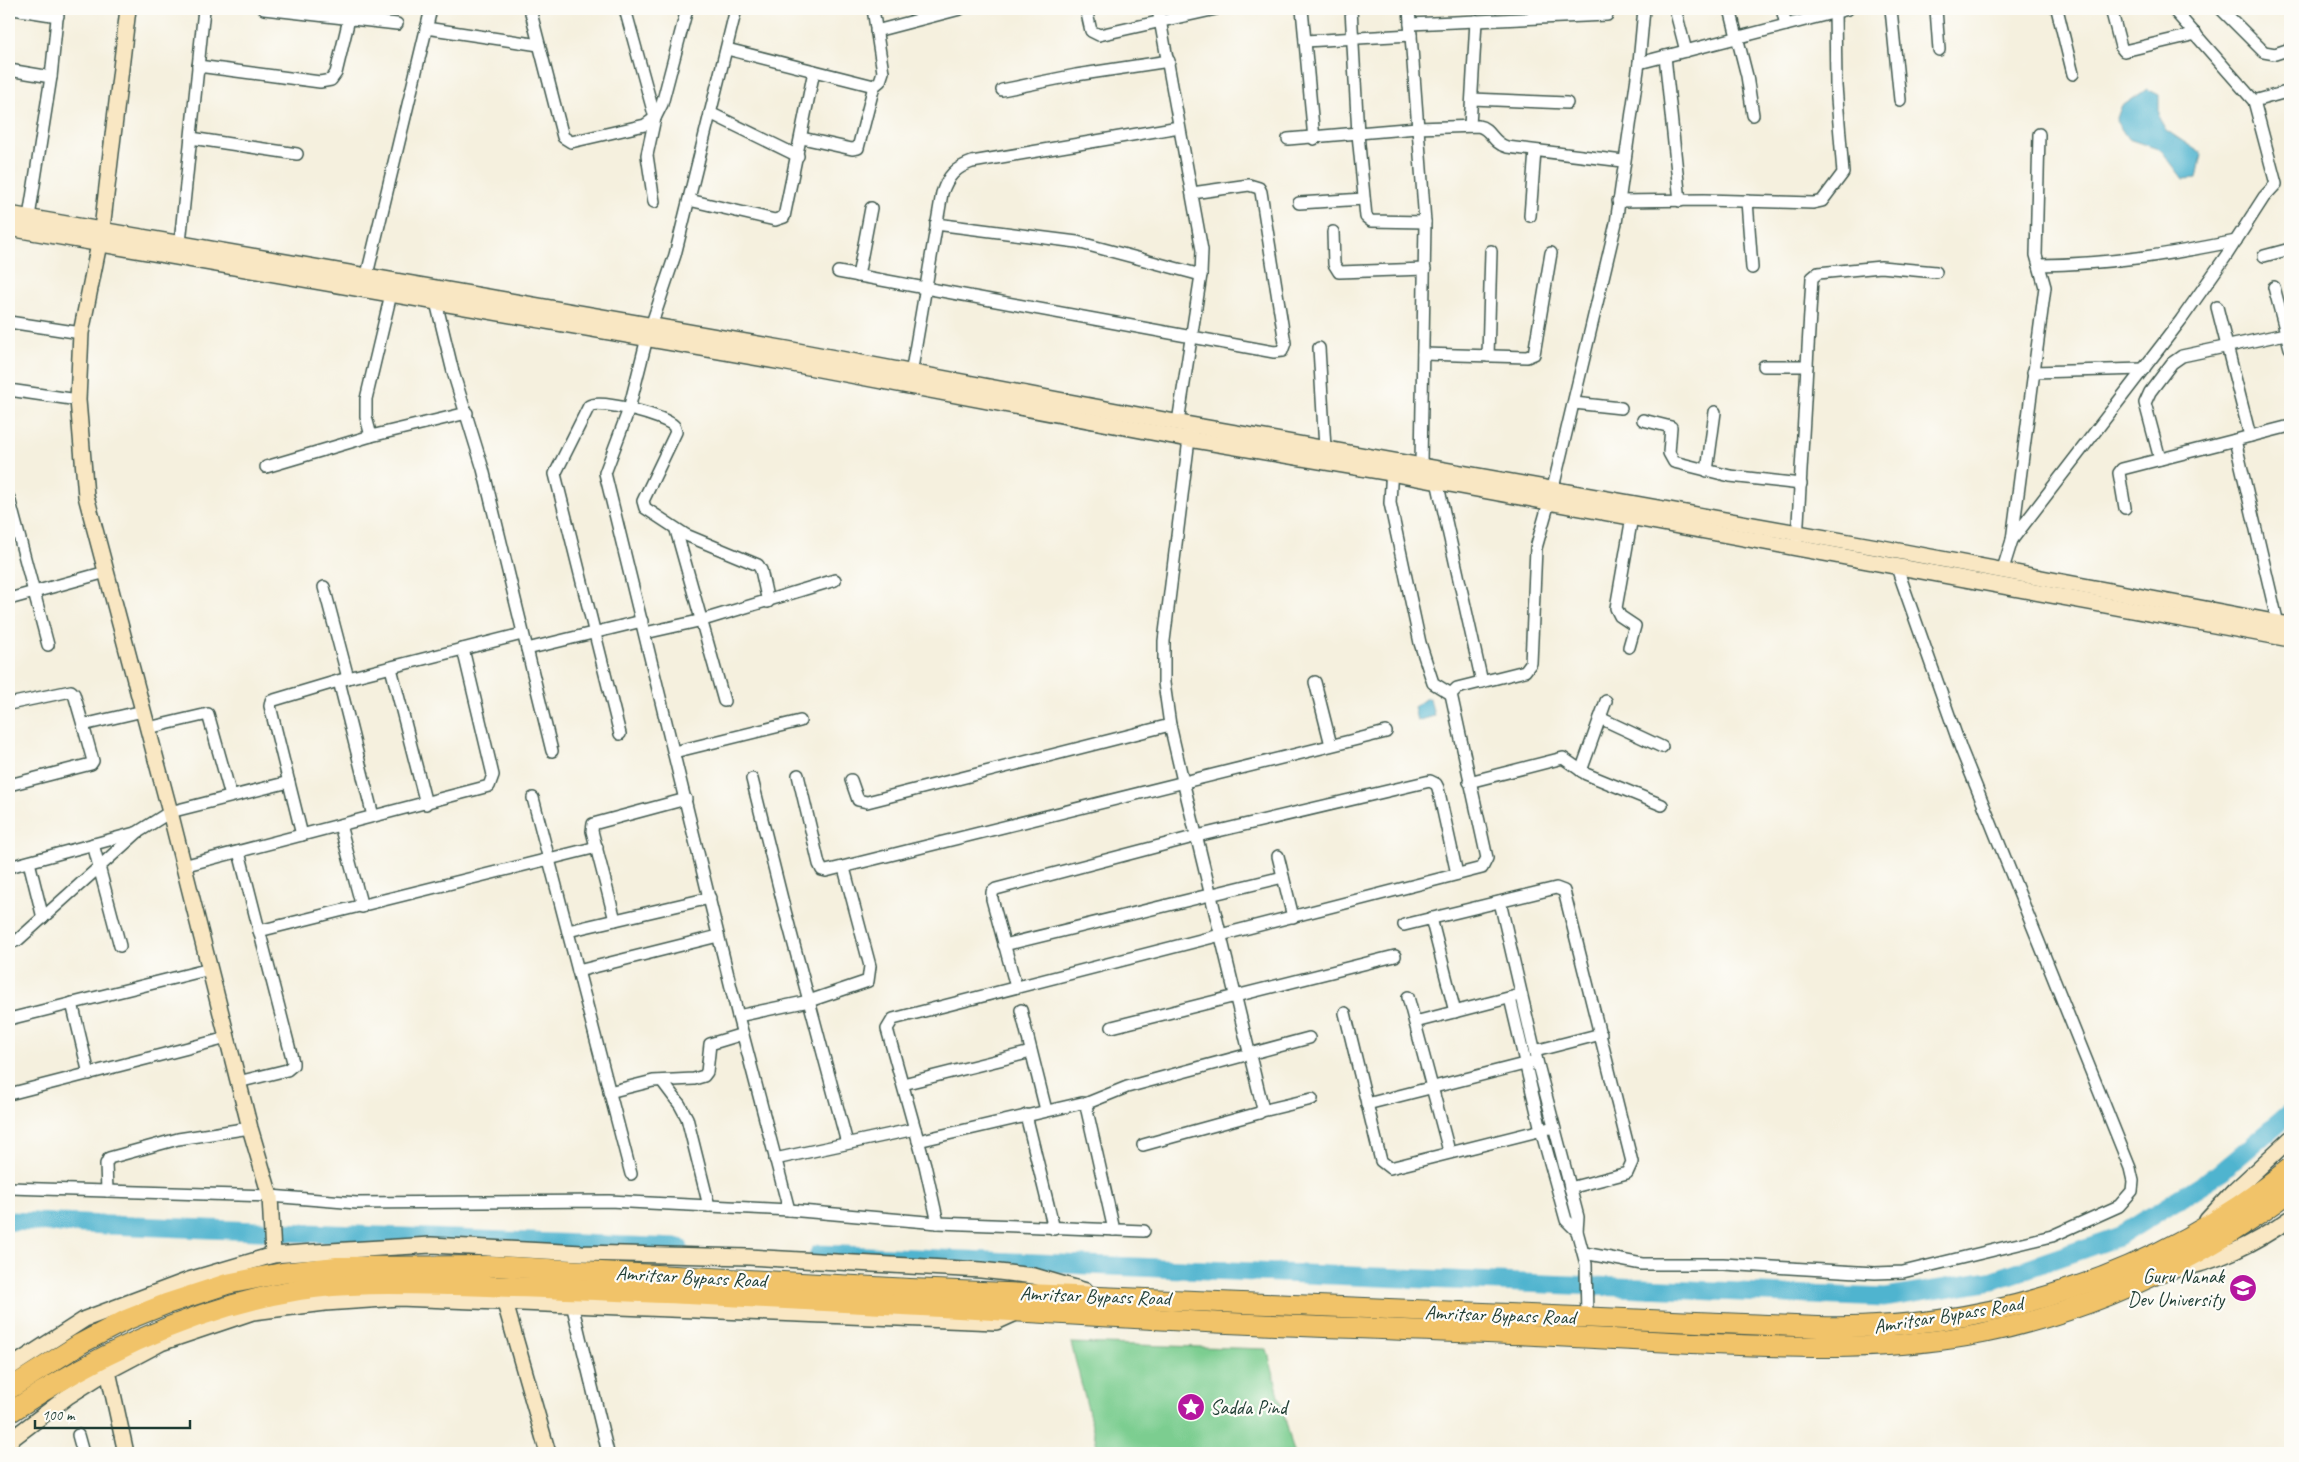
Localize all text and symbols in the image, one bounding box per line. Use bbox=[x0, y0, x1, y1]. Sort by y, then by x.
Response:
street label: Amritsar Bypass Road bbox=[615, 1261, 770, 1294]
place label: Guru Nanak Dev University bbox=[2128, 1264, 2226, 1312]
school or university icon: Guru Nanak Dev University bbox=[2228, 1273, 2258, 1303]
street label: Amritsar Bypass Road bbox=[1019, 1281, 1174, 1311]
street label: Amritsar Bypass Road bbox=[1872, 1290, 2027, 1339]
street label: Amritsar Bypass Road bbox=[1424, 1300, 1579, 1330]
place icon: Sadda Pind bbox=[1176, 1392, 1206, 1422]
place label: Sadda Pind bbox=[1210, 1395, 1290, 1420]
scale bar bbox=[35, 1397, 190, 1429]
text: 100 m bbox=[42, 1406, 76, 1425]

